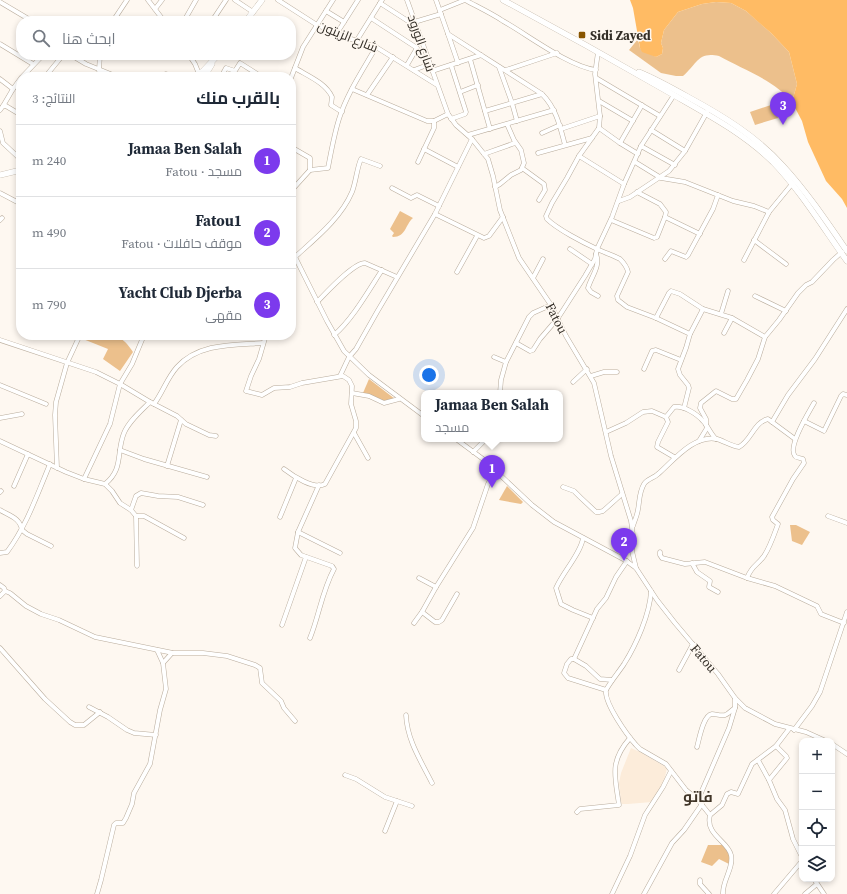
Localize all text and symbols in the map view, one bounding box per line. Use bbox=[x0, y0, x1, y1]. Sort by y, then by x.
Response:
street label: شارع الورود bbox=[404, 12, 439, 74]
search box bbox=[16, 16, 296, 60]
street label: شارع الزيتون bbox=[315, 17, 381, 56]
icon: search bbox=[30, 27, 52, 49]
place label: Sidi Zayed bbox=[590, 27, 651, 44]
text: ابحث هنا bbox=[62, 28, 116, 49]
marker: Sidi Zayed bbox=[577, 30, 587, 40]
text: بالقرب منك bbox=[196, 86, 280, 110]
text: النتائج: 3 bbox=[32, 90, 76, 107]
pin: 3 bbox=[770, 92, 796, 125]
text: Jamaa Ben Salah bbox=[128, 138, 242, 159]
text: 240 m bbox=[32, 152, 66, 169]
text: 1 bbox=[263, 152, 271, 169]
text: مسجد · Fatou bbox=[165, 163, 242, 180]
text: Fatou1 bbox=[195, 210, 242, 231]
text: 490 m bbox=[32, 224, 66, 241]
text: 2 bbox=[263, 224, 271, 241]
text: موقف حافلات · Fatou bbox=[121, 235, 242, 252]
text: Yacht Club Djerba bbox=[119, 282, 242, 303]
text: 790 m bbox=[32, 296, 66, 313]
text: 3 bbox=[263, 296, 271, 313]
street label: Fatou bbox=[542, 300, 572, 337]
text: مقهى bbox=[205, 307, 242, 324]
your location bbox=[419, 365, 439, 385]
popup bbox=[421, 390, 563, 442]
text: Jamaa Ben Salah bbox=[435, 394, 549, 415]
text: مسجد bbox=[435, 419, 469, 436]
pin: 1 bbox=[479, 455, 505, 488]
pin: 2 bbox=[611, 528, 637, 561]
street label: Fatou bbox=[687, 640, 721, 677]
map controls bbox=[799, 738, 835, 882]
button: + bbox=[799, 738, 835, 774]
button: − bbox=[799, 774, 835, 810]
district label: فاتو bbox=[683, 786, 713, 807]
button: locate bbox=[799, 810, 835, 846]
button: layers bbox=[799, 846, 835, 882]

